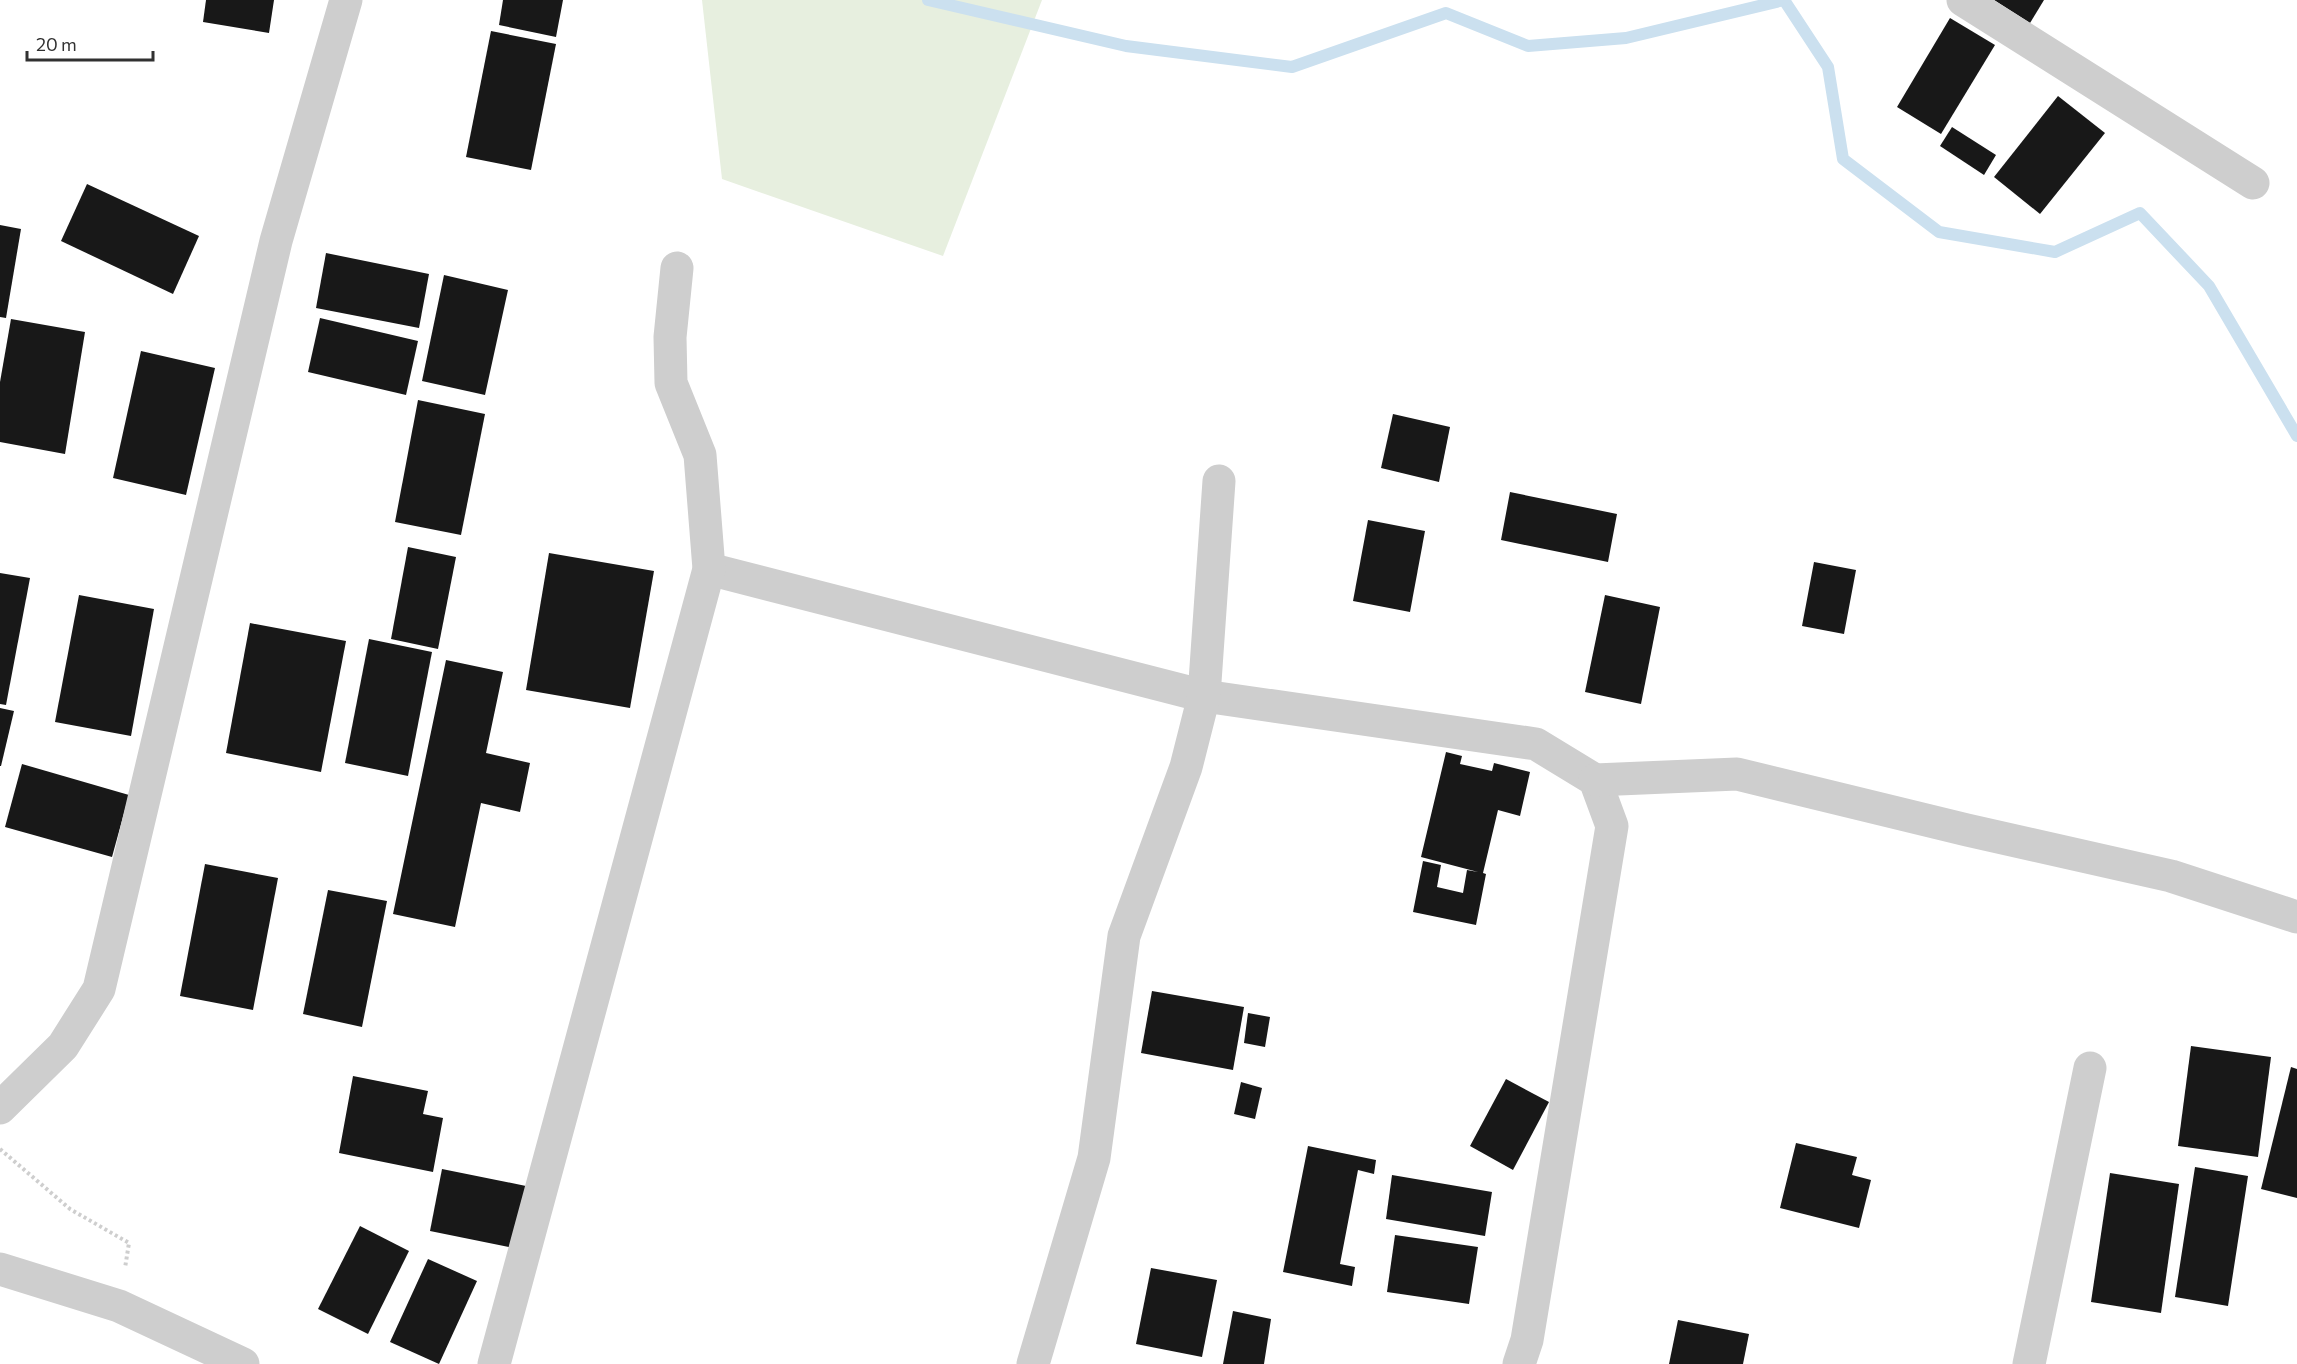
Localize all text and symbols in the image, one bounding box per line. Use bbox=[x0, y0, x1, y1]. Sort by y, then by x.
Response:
scale bar bbox=[27, 24, 153, 62]
text: 20 m bbox=[36, 33, 77, 55]

